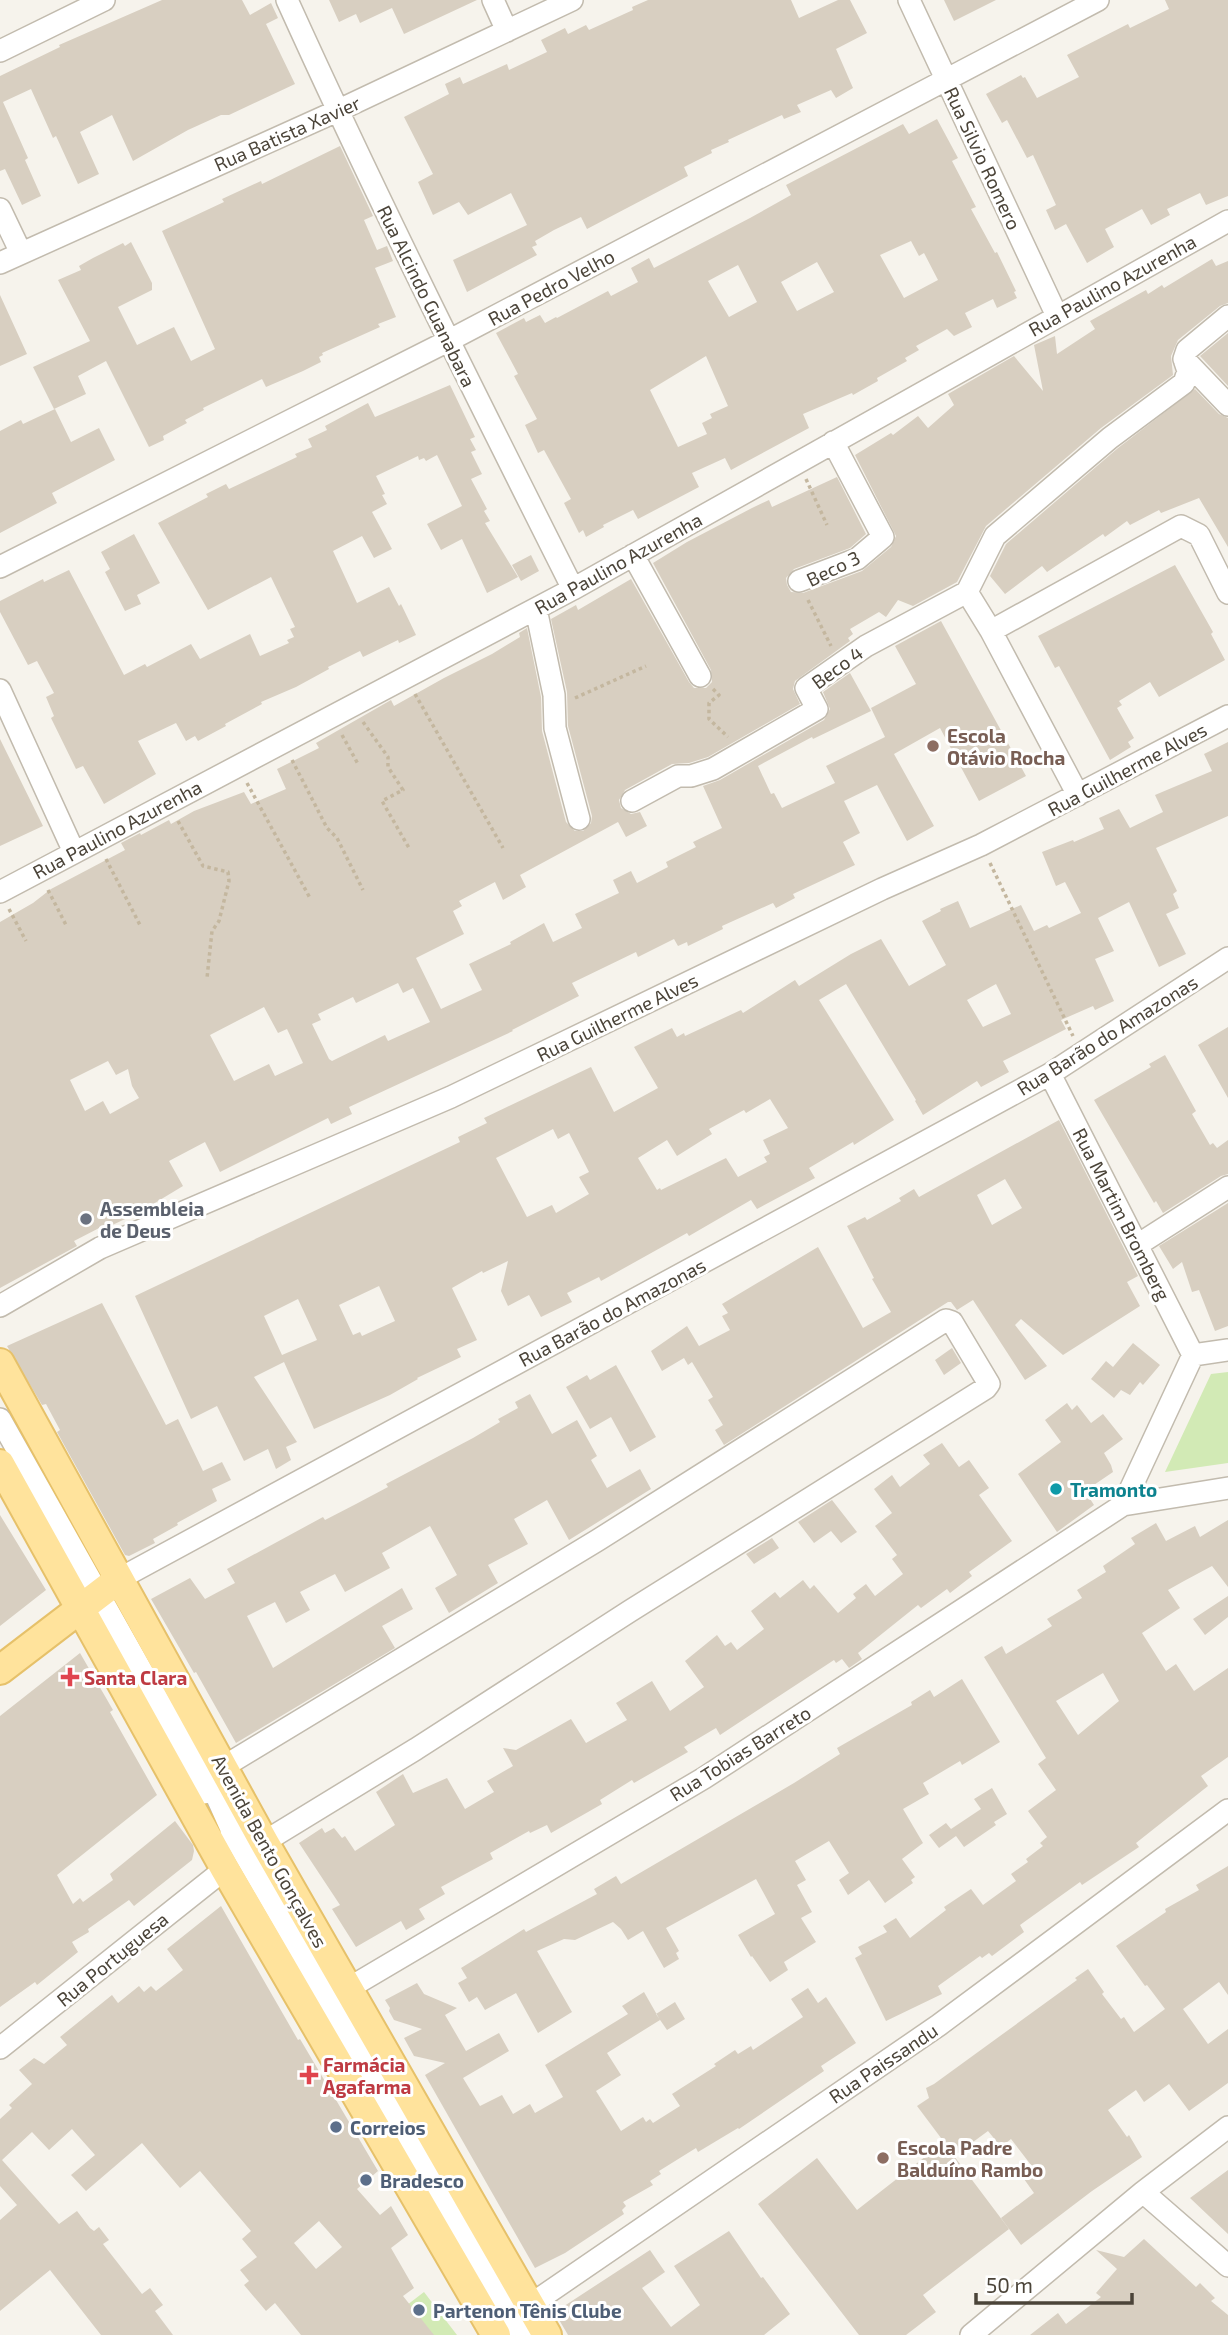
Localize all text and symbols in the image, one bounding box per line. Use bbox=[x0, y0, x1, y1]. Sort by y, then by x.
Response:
street label: Rua Silvio Romero bbox=[940, 83, 1026, 233]
street label: Rua Batista Xavier bbox=[210, 90, 364, 176]
street label: Rua Alcindo Guanabara bbox=[373, 201, 481, 391]
street label: Rua Paulino Azurenha bbox=[1024, 229, 1200, 341]
street label: Rua Pedro Velho bbox=[484, 244, 618, 330]
street label: Rua Paulino Azurenha bbox=[530, 507, 706, 619]
street label: Beco 3 bbox=[802, 545, 864, 591]
street label: Beco 4 bbox=[807, 641, 867, 693]
street label: Rua Guilherme Alves bbox=[1044, 717, 1210, 821]
place label: Escola Otávio Rocha bbox=[947, 724, 1065, 769]
marker: Escola Otávio Rocha bbox=[925, 738, 941, 754]
street label: Rua Paulino Azurenha bbox=[29, 775, 205, 883]
street label: Rua Guilherme Alves bbox=[533, 968, 701, 1066]
street label: Rua Barão do Amazonas bbox=[1013, 970, 1201, 1100]
street label: Rua Martim Bromberg bbox=[1068, 1124, 1176, 1304]
place label: Assembleia de Deus bbox=[100, 1197, 204, 1242]
marker: Assembleia de Deus bbox=[78, 1211, 94, 1227]
street label: Rua Barão do Amazonas bbox=[515, 1253, 709, 1371]
place label: Tramonto bbox=[1070, 1478, 1157, 1501]
marker: Tramonto bbox=[1048, 1481, 1064, 1497]
place label: Santa Clara bbox=[84, 1666, 187, 1689]
marker: Santa Clara bbox=[62, 1669, 78, 1685]
street label: Rua Tobias Barreto bbox=[665, 1700, 815, 1806]
street label: Avenida Bento Gonçalves bbox=[207, 1751, 333, 1952]
street label: Rua Portuguesa bbox=[52, 1907, 172, 2011]
street label: Rua Paissandu bbox=[824, 2018, 942, 2108]
place label: Farmácia Agafarma bbox=[323, 2053, 411, 2098]
marker: Farmácia Agafarma bbox=[301, 2067, 317, 2083]
place label: Correios bbox=[350, 2116, 426, 2139]
marker: Correios bbox=[328, 2119, 344, 2135]
place label: Escola Padre Balduíno Rambo bbox=[897, 2136, 1043, 2181]
marker: Escola Padre Balduíno Rambo bbox=[875, 2150, 891, 2166]
place label: Bradesco bbox=[380, 2169, 464, 2192]
marker: Bradesco bbox=[358, 2172, 374, 2188]
scale bar bbox=[976, 2262, 1132, 2306]
text: 50 m bbox=[986, 2272, 1033, 2297]
place label: Partenon Tênis Clube bbox=[433, 2299, 622, 2322]
marker: Partenon Tênis Clube bbox=[411, 2302, 427, 2318]

